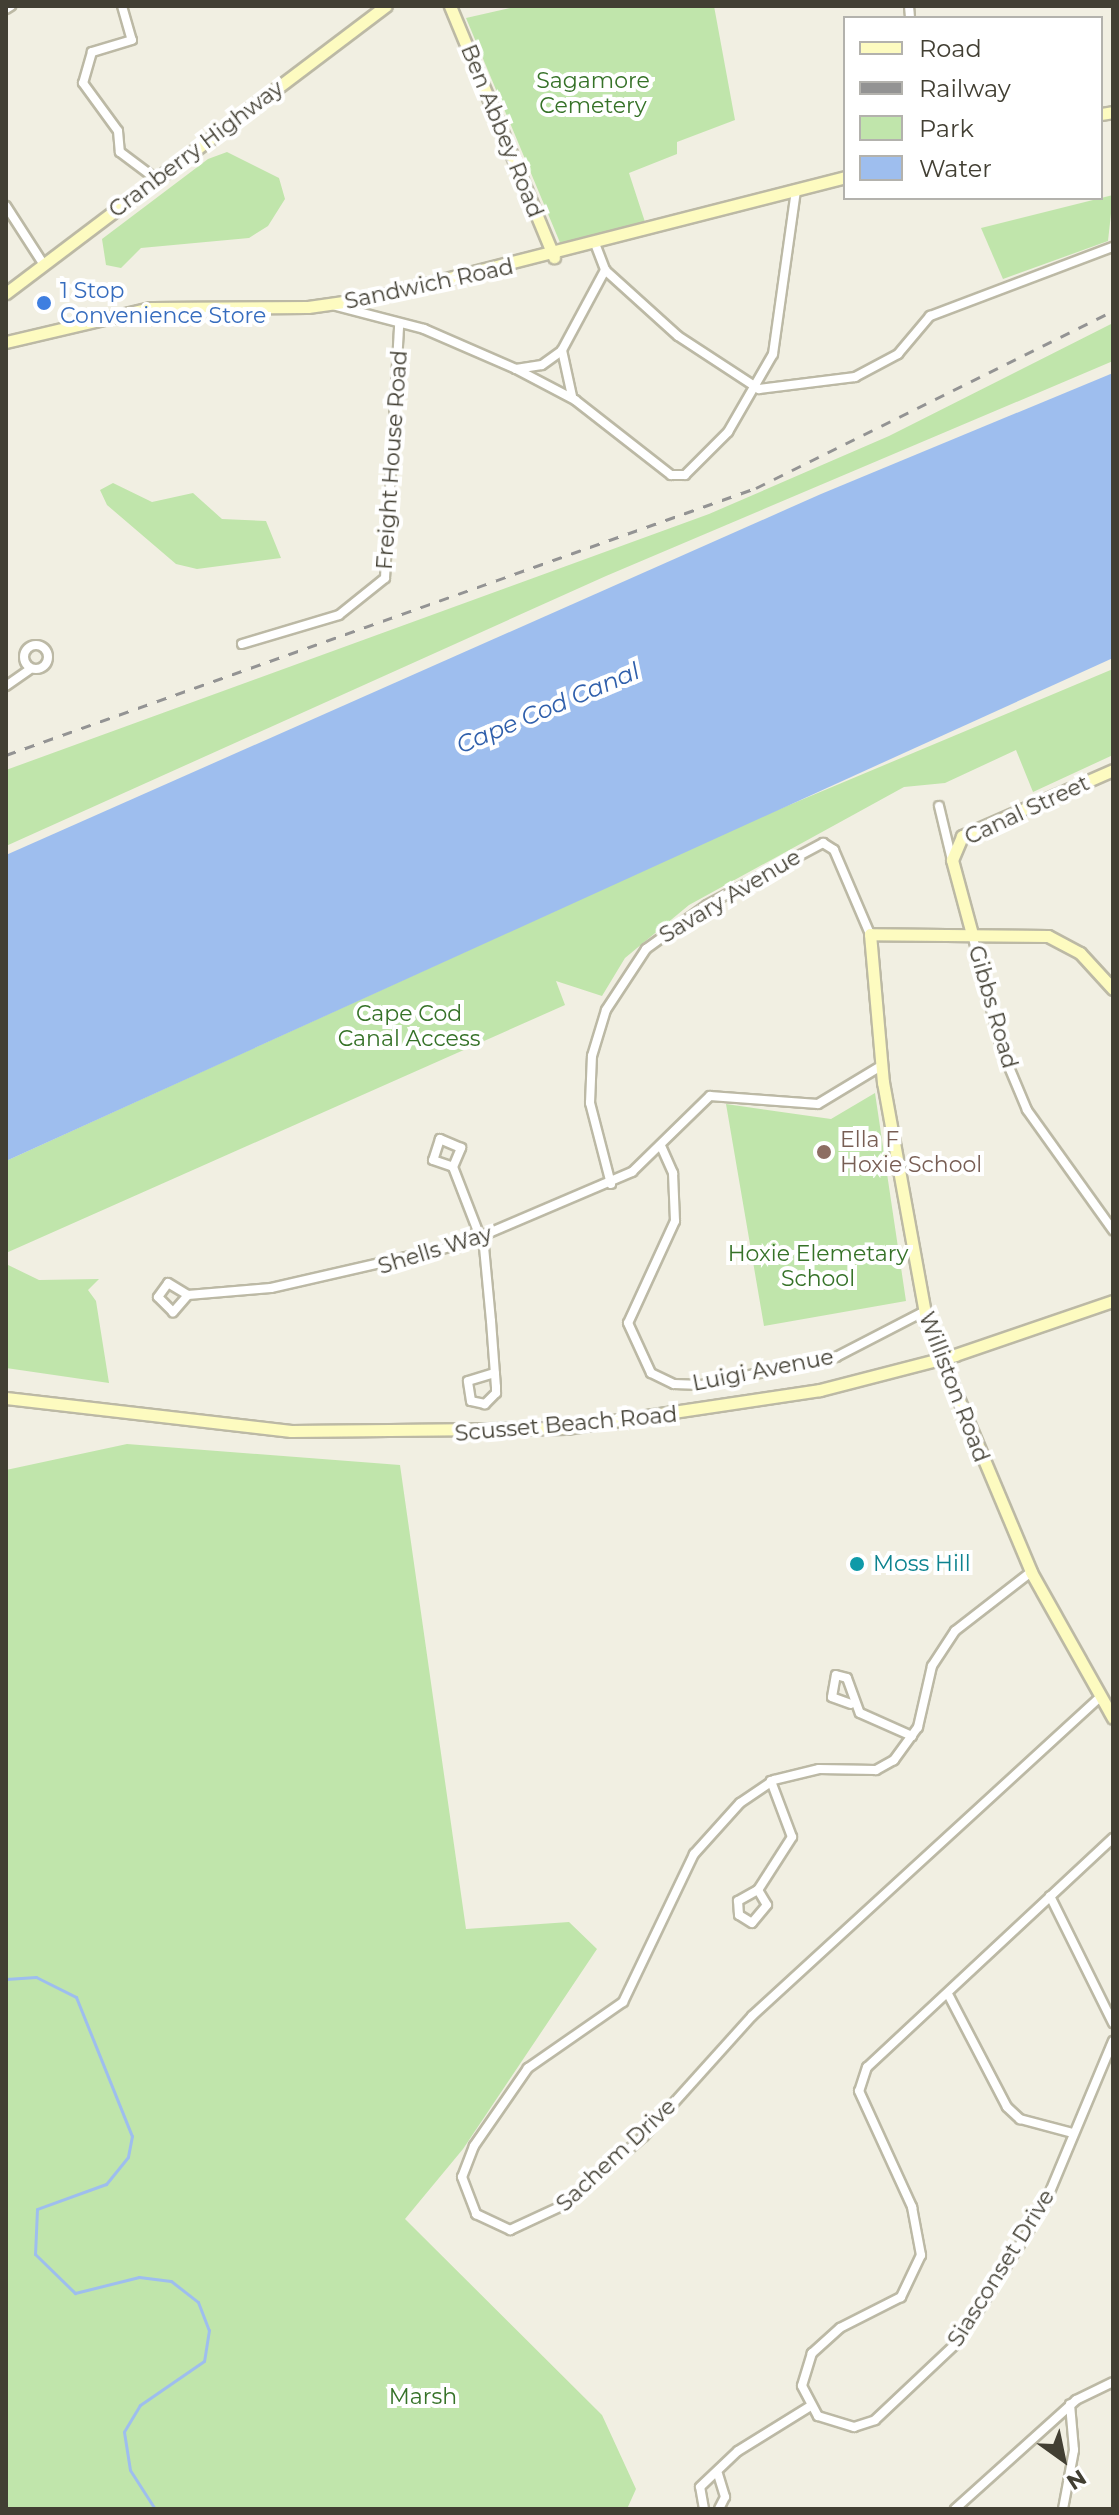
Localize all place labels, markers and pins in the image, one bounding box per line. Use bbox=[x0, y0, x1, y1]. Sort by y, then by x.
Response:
place label: 1 Stop Convenience Store bbox=[60, 277, 266, 328]
marker: 1 Stop Convenience Store bbox=[35, 294, 53, 312]
place label: Ella F Hoxie School bbox=[840, 1126, 982, 1178]
marker: Ella F Hoxie School bbox=[815, 1143, 833, 1161]
place label: Moss Hill bbox=[873, 1551, 971, 1577]
marker: Moss Hill bbox=[848, 1555, 866, 1573]

